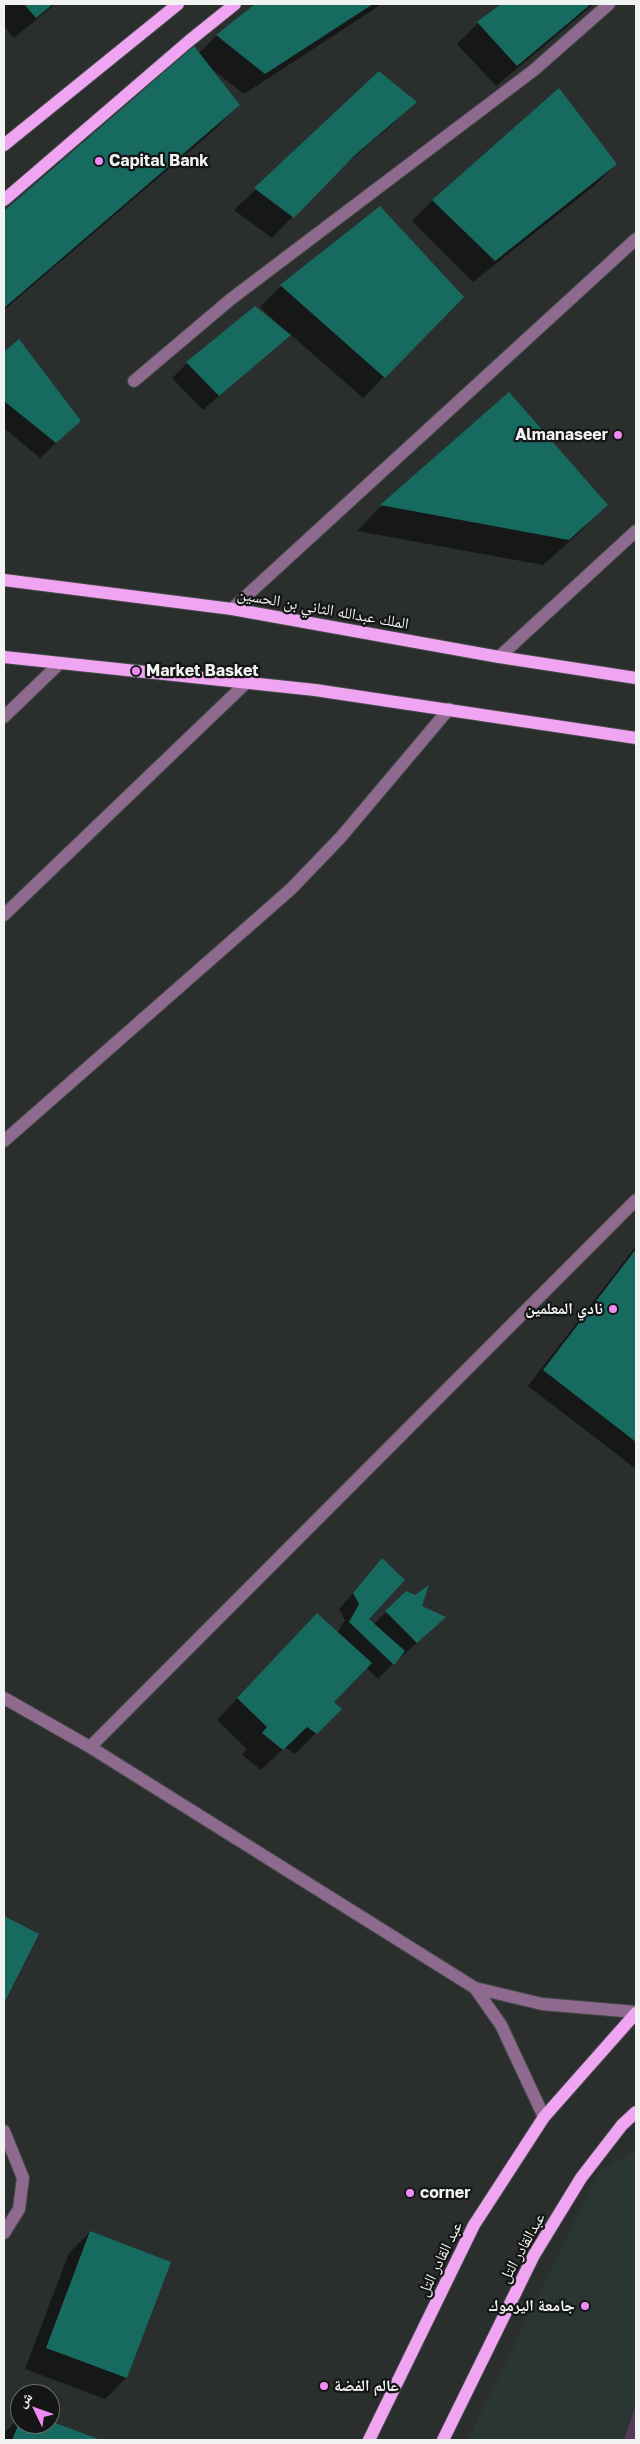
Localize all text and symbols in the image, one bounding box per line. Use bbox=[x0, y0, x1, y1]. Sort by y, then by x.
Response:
place label: Capital Bank bbox=[109, 151, 208, 171]
marker: Capital Bank bbox=[93, 155, 105, 167]
place label: Almanaseer bbox=[515, 425, 608, 445]
marker: Almanaseer bbox=[612, 429, 624, 441]
street label: الملك عبدالله الثاني بن الحسين bbox=[236, 584, 410, 634]
place label: Market Basket bbox=[146, 661, 259, 681]
marker: Market Basket bbox=[130, 665, 142, 677]
place label: نادي المعلمين bbox=[525, 1299, 603, 1319]
marker: نادي المعلمين bbox=[607, 1303, 619, 1315]
place label: corner bbox=[420, 2183, 470, 2203]
marker: corner bbox=[404, 2187, 416, 2199]
street label: عبدالقادر التل bbox=[495, 2210, 549, 2286]
street label: عبد القادر التل bbox=[414, 2218, 466, 2300]
place label: جامعة اليرموك bbox=[488, 2296, 575, 2316]
marker: جامعة اليرموك bbox=[579, 2300, 591, 2312]
place label: عالم الفضة bbox=[334, 2376, 399, 2396]
marker: عالم الفضة bbox=[318, 2380, 330, 2392]
north arrow bbox=[10, 2384, 60, 2434]
text: ش bbox=[13, 2388, 36, 2411]

